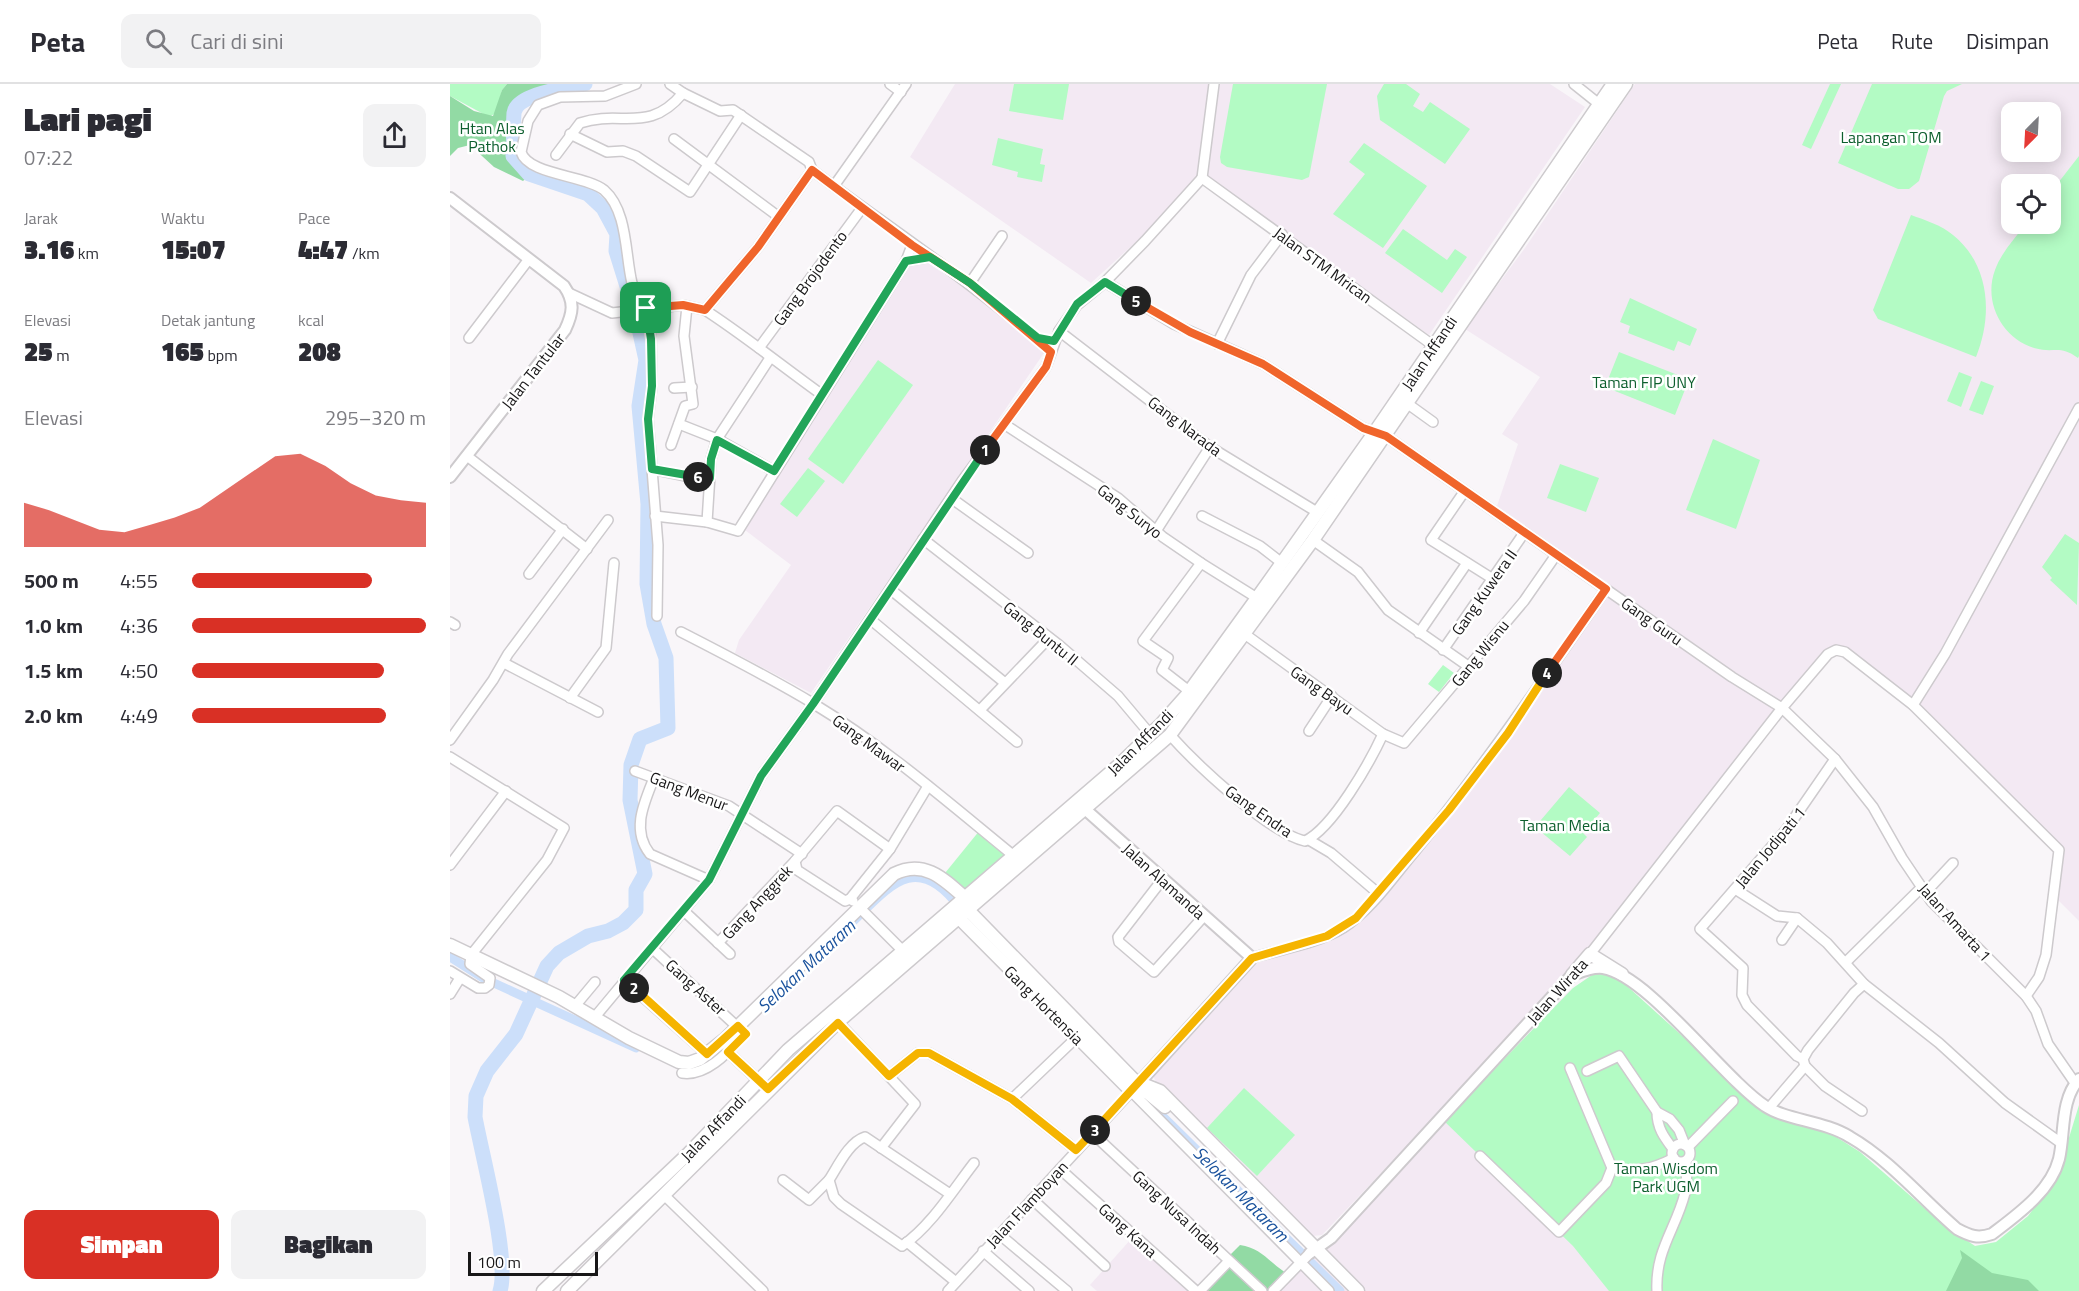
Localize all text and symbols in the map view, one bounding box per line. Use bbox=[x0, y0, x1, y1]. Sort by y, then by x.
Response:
search box bbox=[121, 14, 541, 68]
text: Peta bbox=[30, 20, 85, 63]
text: Cari di sini bbox=[190, 24, 284, 58]
icon: search bbox=[142, 25, 175, 58]
text: Peta bbox=[1817, 25, 1858, 57]
text: Rute bbox=[1891, 25, 1933, 57]
text: Disimpan bbox=[1966, 25, 2049, 57]
text: Lari pagi bbox=[24, 94, 152, 144]
north arrow bbox=[2001, 102, 2061, 162]
map controls bbox=[2001, 102, 2061, 234]
button: share bbox=[363, 104, 426, 167]
park label: Htan Alas Pathok bbox=[459, 116, 525, 158]
park label: Lapangan TOM bbox=[1840, 125, 1942, 149]
text: 07:22 bbox=[24, 142, 73, 173]
button: locate bbox=[2001, 174, 2061, 234]
text: Jarak bbox=[24, 206, 58, 230]
text: Waktu bbox=[161, 206, 205, 230]
text: Pace bbox=[298, 206, 330, 230]
street label: Jalan STM Mrican bbox=[1269, 221, 1377, 309]
street label: Gang Brojodento bbox=[767, 225, 853, 331]
text: 3.16 bbox=[24, 230, 74, 269]
text: 15:07 bbox=[161, 230, 226, 269]
text: 4:47 bbox=[298, 230, 348, 269]
text: km bbox=[74, 241, 99, 265]
text: /km bbox=[348, 241, 380, 265]
pin bbox=[620, 282, 671, 333]
pin: 5 bbox=[1121, 286, 1151, 316]
text: 5 bbox=[1132, 289, 1140, 313]
icon: arrive bbox=[629, 291, 662, 324]
text: Elevasi bbox=[24, 308, 71, 332]
text: Detak jantung bbox=[161, 308, 255, 332]
text: kcal bbox=[298, 308, 324, 332]
street label: Jalan Affandi bbox=[1395, 311, 1463, 395]
street label: Jalan Tantular bbox=[495, 327, 571, 414]
text: 25 bbox=[24, 332, 53, 371]
text: 165 bbox=[161, 332, 204, 371]
text: 208 bbox=[298, 332, 341, 371]
text: m bbox=[53, 343, 70, 367]
text: bpm bbox=[204, 343, 238, 367]
park label: Taman FIP UNY bbox=[1592, 370, 1696, 394]
street label: Gang Narada bbox=[1143, 390, 1227, 462]
text: Elevasi bbox=[24, 402, 83, 433]
text: 295–320 m bbox=[325, 402, 426, 433]
pin: 1 bbox=[970, 435, 1000, 465]
text: 1 bbox=[981, 438, 989, 462]
pin: 6 bbox=[683, 462, 713, 492]
text: 6 bbox=[694, 465, 702, 489]
street label: Gang Suryo bbox=[1092, 478, 1168, 544]
street label: Gang Kuwera II bbox=[1445, 544, 1523, 640]
text: 500 m bbox=[24, 565, 79, 596]
text: 4:55 bbox=[120, 565, 158, 596]
street label: Gang Guru bbox=[1616, 591, 1688, 651]
street label: Gang Buntu II bbox=[998, 595, 1084, 671]
text: 1.0 km bbox=[24, 610, 83, 641]
text: 4:36 bbox=[120, 610, 158, 641]
street label: Gang Wisnu bbox=[1445, 614, 1515, 692]
text: 1.5 km bbox=[24, 655, 83, 686]
text: 4:50 bbox=[120, 655, 158, 686]
pin: 4 bbox=[1532, 658, 1562, 688]
street label: Gang Bayu bbox=[1286, 659, 1358, 721]
text: 4 bbox=[1543, 661, 1551, 685]
text: 2.0 km bbox=[24, 700, 83, 731]
text: 4:49 bbox=[120, 700, 158, 731]
street label: Jalan Affandi bbox=[1101, 703, 1179, 781]
street label: Gang Mawar bbox=[827, 708, 911, 778]
street label: Gang Menur bbox=[646, 765, 732, 817]
street label: Gang Endra bbox=[1220, 779, 1298, 843]
street label: Jalan Jodipati 1 bbox=[1729, 801, 1811, 893]
park label: Taman Media bbox=[1520, 813, 1610, 837]
street label: Jalan Alamanda bbox=[1117, 837, 1211, 925]
street label: Gang Anggrek bbox=[716, 859, 798, 945]
street label: Jalan Amarta 1 bbox=[1913, 877, 1997, 967]
water label: Selokan Mataram bbox=[751, 913, 862, 1019]
street label: Gang Aster bbox=[660, 953, 732, 1021]
street label: Jalan Wirata bbox=[1521, 953, 1593, 1029]
street label: Gang Hortensia bbox=[999, 960, 1089, 1050]
pin: 2 bbox=[619, 973, 649, 1003]
text: 2 bbox=[630, 976, 638, 1000]
street label: Jalan Affandi bbox=[675, 1089, 751, 1167]
pin: 3 bbox=[1080, 1115, 1110, 1145]
text: 3 bbox=[1091, 1118, 1099, 1142]
water label: Selokan Mataram bbox=[1187, 1140, 1296, 1249]
street label: Jalan Flamboyan bbox=[980, 1155, 1074, 1253]
park label: Taman Wisdom Park UGM bbox=[1614, 1156, 1718, 1198]
street label: Gang Nusa Indah bbox=[1127, 1164, 1227, 1260]
street label: Gang Kana bbox=[1093, 1197, 1163, 1263]
button: Simpan bbox=[24, 1210, 219, 1279]
button: Bagikan bbox=[231, 1210, 426, 1279]
scale bar bbox=[468, 1249, 598, 1276]
text: 100 m bbox=[477, 1250, 521, 1274]

